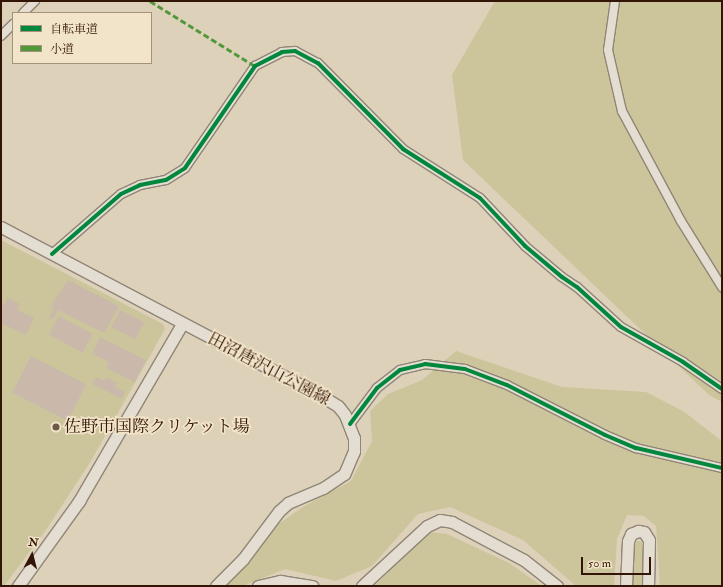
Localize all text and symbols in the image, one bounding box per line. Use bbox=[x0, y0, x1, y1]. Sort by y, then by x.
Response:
legend bbox=[12, 12, 152, 64]
text: 自転車道 bbox=[50, 22, 98, 37]
text: 小道 bbox=[50, 42, 74, 57]
street label: 田沼唐沢山公園線 bbox=[204, 328, 334, 410]
place label: 佐野市国際クリケット場 bbox=[64, 417, 251, 437]
marker: 佐野市国際クリケット場 bbox=[51, 422, 61, 432]
north arrow bbox=[12, 535, 52, 575]
text: N bbox=[28, 536, 39, 550]
scale bar bbox=[583, 549, 653, 575]
text: 50 m bbox=[588, 556, 611, 571]

